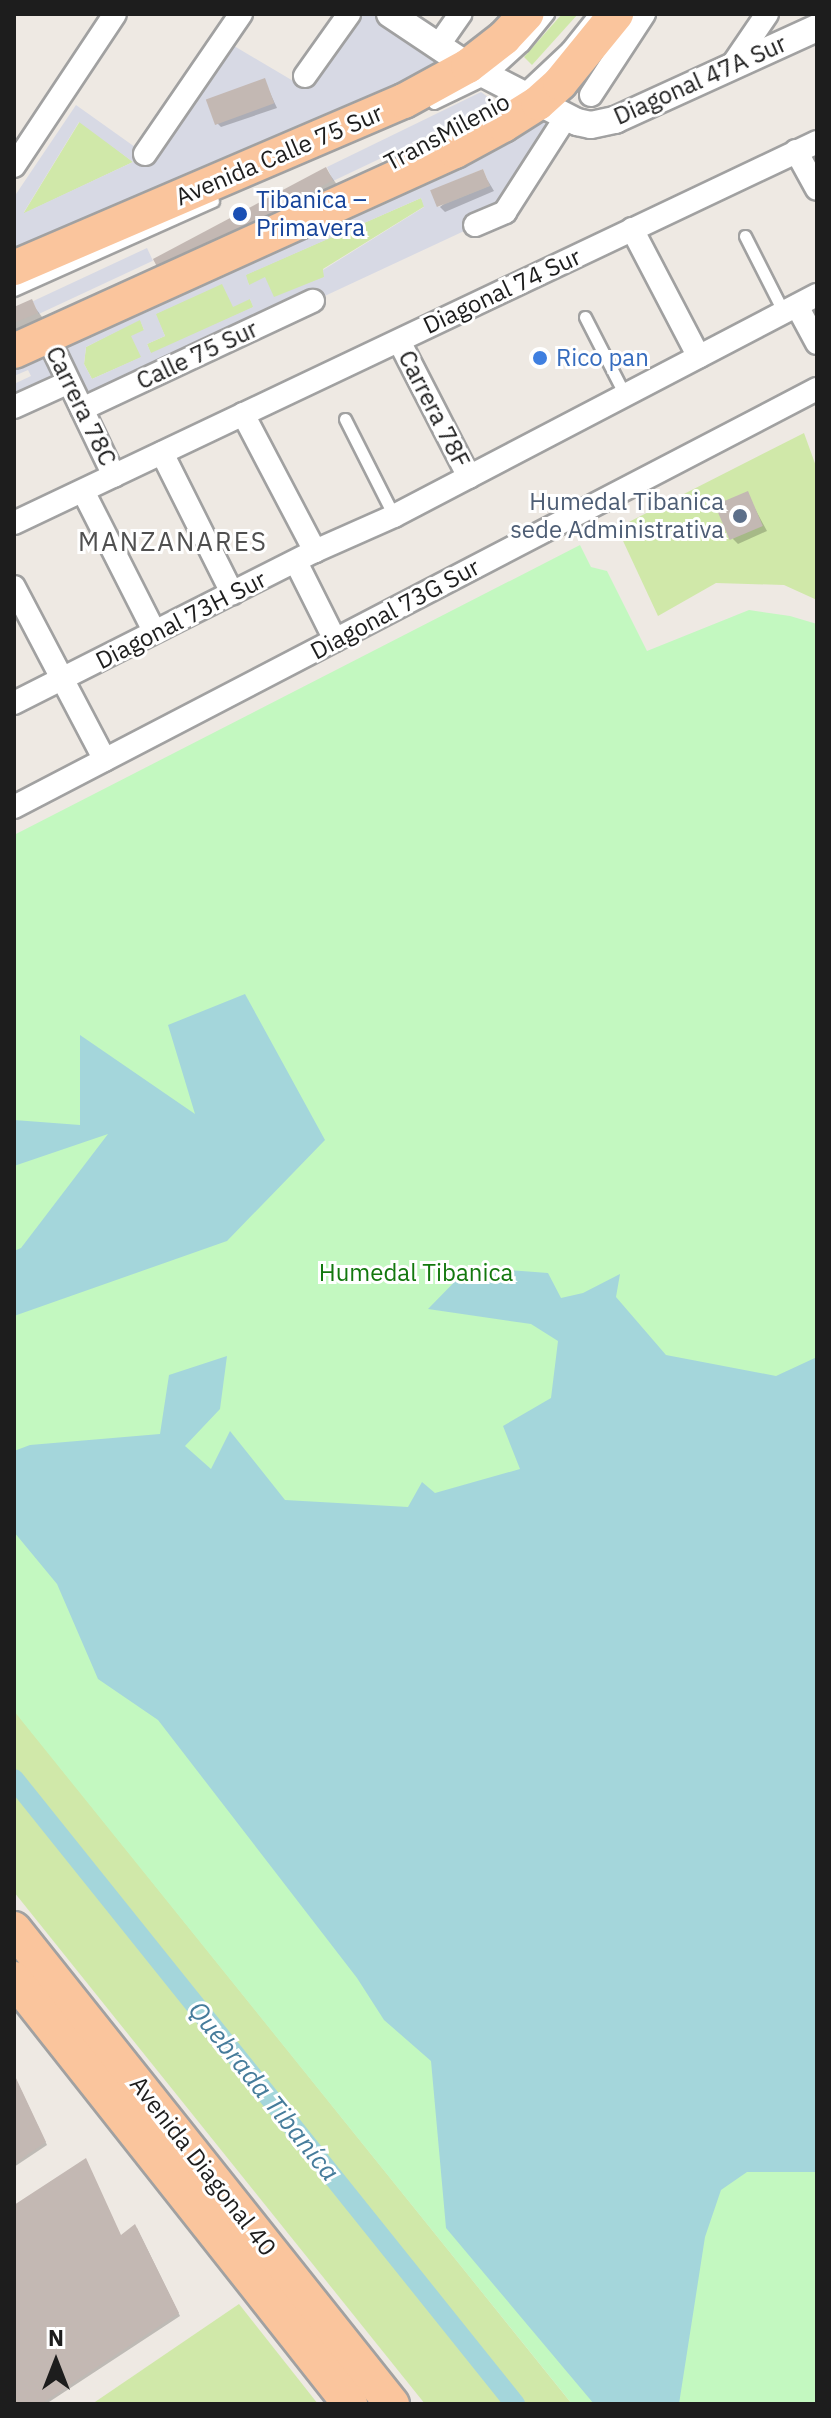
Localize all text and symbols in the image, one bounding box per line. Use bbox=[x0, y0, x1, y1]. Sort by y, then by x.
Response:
street label: Diagonal 47A Sur bbox=[609, 29, 791, 131]
street label: TransMilenio bbox=[379, 87, 515, 177]
street label: Avenida Calle 75 Sur bbox=[171, 98, 387, 212]
place label: Tibanica – Primavera bbox=[256, 186, 367, 242]
marker: Tibanica – Primavera bbox=[231, 205, 249, 223]
street label: Diagonal 74 Sur bbox=[419, 242, 585, 340]
street label: Calle 75 Sur bbox=[132, 314, 262, 396]
street label: Carrera 78C bbox=[40, 342, 122, 470]
place label: Rico pan bbox=[556, 344, 649, 372]
street label: Carrera 78F bbox=[392, 346, 476, 472]
marker: Rico pan bbox=[531, 349, 549, 367]
place label: Humedal Tibanica sede Administrativa bbox=[510, 488, 724, 544]
marker: Humedal Tibanica sede Administrativa bbox=[731, 507, 749, 525]
district label: MANZANARES bbox=[78, 526, 268, 558]
street label: Diagonal 73G Sur bbox=[306, 552, 484, 666]
street label: Diagonal 73H Sur bbox=[91, 565, 271, 675]
park label: Humedal Tibanica bbox=[319, 1259, 513, 1287]
water label: Quebrada Tibaníca bbox=[182, 1995, 346, 2187]
street label: Avenida Diagonal 40 bbox=[124, 2070, 282, 2262]
north arrow bbox=[16, 2322, 96, 2402]
text: N bbox=[48, 2323, 64, 2352]

